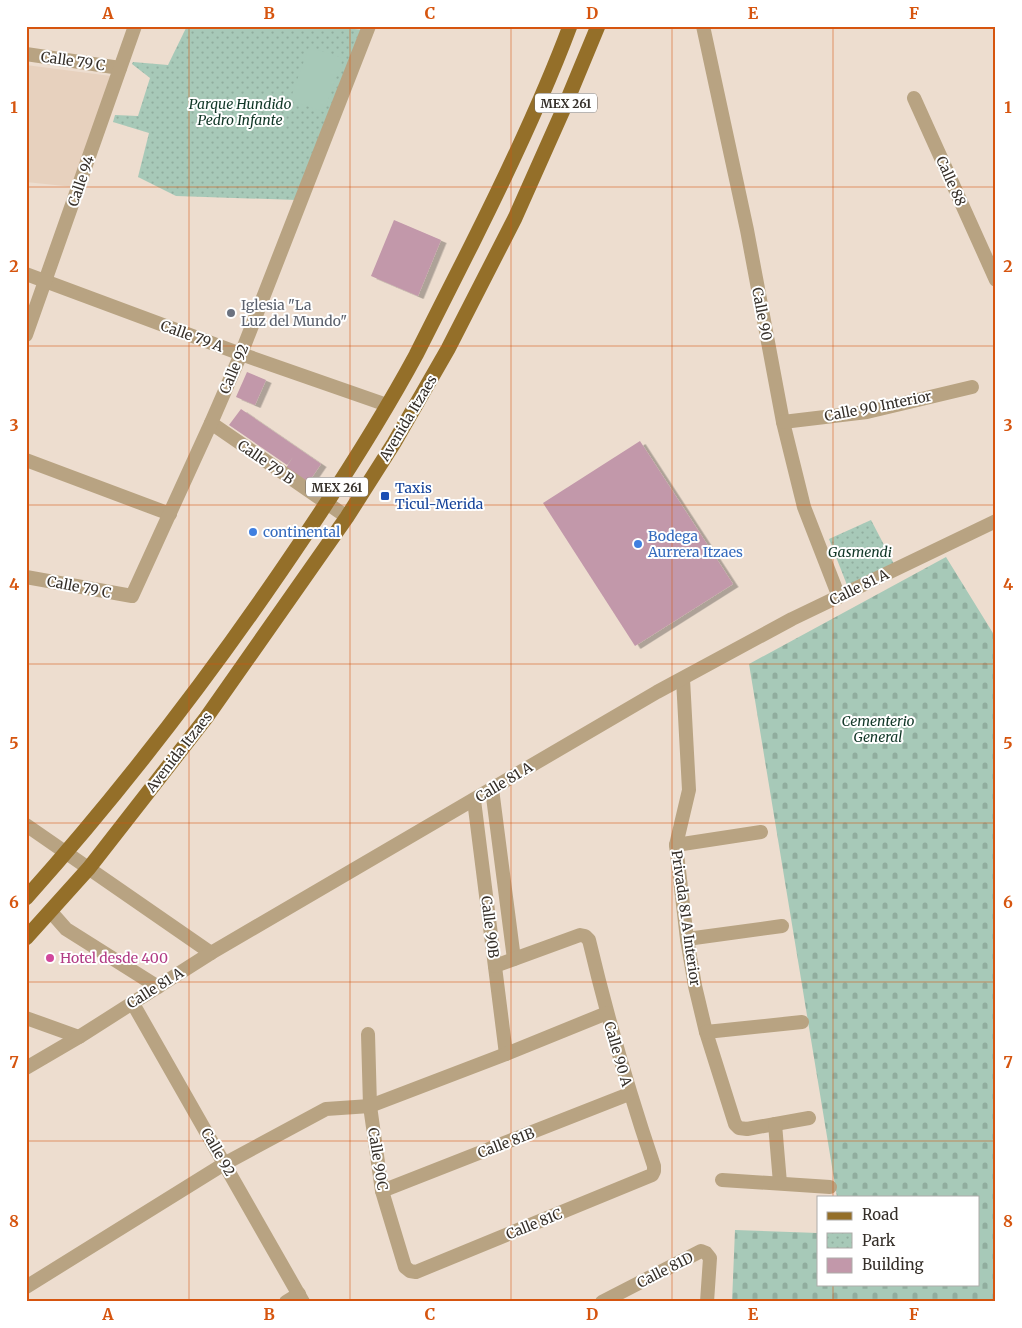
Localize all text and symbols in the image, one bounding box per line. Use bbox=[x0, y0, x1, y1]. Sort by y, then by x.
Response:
text: A bbox=[101, 3, 114, 23]
text: B bbox=[263, 3, 275, 23]
text: C bbox=[425, 3, 435, 23]
text: D bbox=[586, 3, 598, 23]
text: E bbox=[748, 3, 759, 23]
text: F bbox=[909, 3, 919, 23]
street label: Calle 79 C bbox=[40, 48, 106, 74]
road number: MEX 261 bbox=[535, 94, 597, 112]
park label: Parque Hundido Pedro Infante bbox=[189, 95, 291, 129]
text: 1 bbox=[10, 97, 18, 117]
text: 1 bbox=[1004, 97, 1012, 117]
street label: Calle 94 bbox=[64, 153, 98, 209]
street label: Calle 88 bbox=[932, 153, 970, 209]
text: 2 bbox=[9, 256, 19, 276]
text: 2 bbox=[1003, 256, 1013, 276]
street label: Calle 90 bbox=[748, 286, 776, 342]
place label: Iglesia "La Luz del Mundo" bbox=[241, 296, 347, 330]
marker: Iglesia "La Luz del Mundo" bbox=[225, 307, 237, 319]
street label: Calle 79 A bbox=[158, 316, 226, 356]
street label: Calle 92 bbox=[215, 341, 253, 397]
street label: Avenida Itzaes bbox=[375, 372, 441, 465]
street label: Calle 90 Interior bbox=[823, 387, 933, 425]
text: 3 bbox=[9, 415, 19, 435]
text: 3 bbox=[1003, 415, 1013, 435]
street label: Calle 79 B bbox=[234, 436, 298, 488]
road number: MEX 261 bbox=[306, 478, 368, 497]
place label: Taxis Ticul-Merida bbox=[395, 479, 484, 513]
marker: Taxis Ticul-Merida bbox=[379, 490, 391, 502]
place label: continental bbox=[263, 523, 341, 541]
marker: continental bbox=[247, 526, 259, 538]
place label: Bodega Aurrera Itzaes bbox=[647, 527, 743, 561]
marker: Bodega Aurrera Itzaes bbox=[632, 538, 644, 550]
park label: Gasmendi bbox=[828, 543, 892, 561]
street label: Calle 81 A bbox=[826, 565, 892, 609]
street label: Calle 79 C bbox=[45, 572, 113, 602]
text: 4 bbox=[9, 574, 19, 594]
text: 4 bbox=[1003, 574, 1013, 594]
street label: Avenida Itzaes bbox=[141, 708, 216, 797]
park label: Cementerio General bbox=[841, 712, 915, 746]
text: 5 bbox=[9, 733, 19, 753]
text: 5 bbox=[1003, 733, 1013, 753]
street label: Calle 81 A bbox=[472, 758, 536, 806]
street label: Privada 81 A Interior bbox=[668, 849, 704, 987]
text: 6 bbox=[9, 892, 19, 912]
text: 6 bbox=[1003, 892, 1013, 912]
street label: Calle 90B bbox=[477, 895, 503, 959]
place label: Hotel desde 400 bbox=[60, 949, 168, 967]
marker: Hotel desde 400 bbox=[44, 952, 56, 964]
street label: Calle 81 A bbox=[123, 963, 187, 1012]
street label: Calle 90 A bbox=[600, 1019, 636, 1089]
text: 7 bbox=[9, 1052, 19, 1072]
text: 7 bbox=[1003, 1052, 1013, 1072]
street label: Calle 81B bbox=[475, 1124, 537, 1162]
street label: Calle 92 bbox=[197, 1125, 239, 1179]
street label: Calle 90C bbox=[364, 1126, 392, 1192]
legend bbox=[817, 1196, 980, 1286]
street label: Calle 81C bbox=[503, 1205, 565, 1243]
text: Road bbox=[862, 1205, 898, 1224]
text: 8 bbox=[9, 1211, 19, 1231]
text: 8 bbox=[1003, 1211, 1013, 1231]
text: Park bbox=[862, 1231, 896, 1250]
street label: Calle 81D bbox=[634, 1248, 697, 1292]
text: Building bbox=[862, 1255, 924, 1274]
text: A bbox=[101, 1304, 114, 1324]
text: B bbox=[263, 1304, 275, 1324]
text: C bbox=[425, 1304, 435, 1324]
text: D bbox=[586, 1304, 598, 1324]
text: E bbox=[748, 1304, 759, 1324]
text: F bbox=[909, 1304, 919, 1324]

